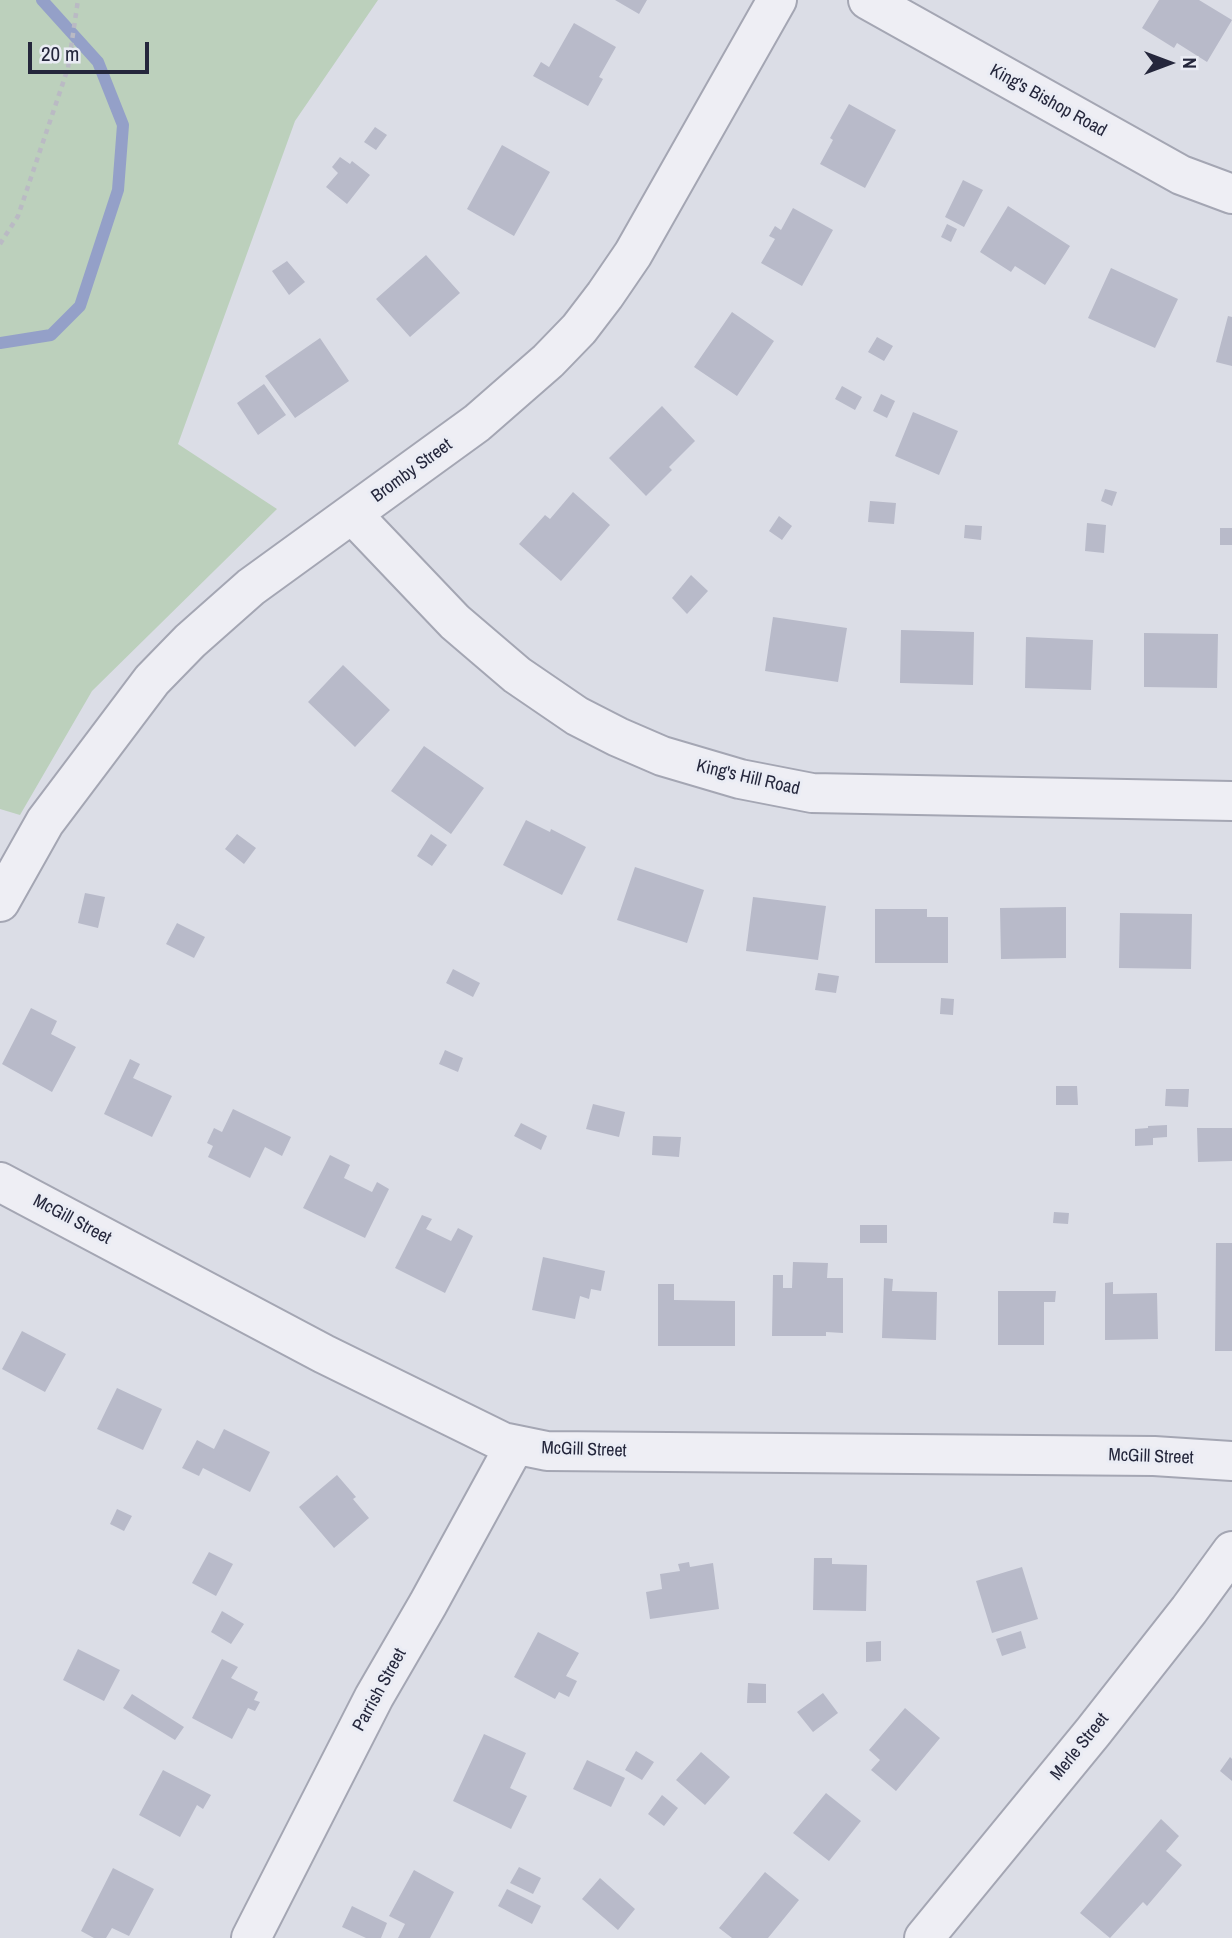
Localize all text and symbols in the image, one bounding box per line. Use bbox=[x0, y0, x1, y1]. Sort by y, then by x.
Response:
scale bar bbox=[32, 28, 152, 72]
north arrow bbox=[1134, 28, 1204, 98]
text: 20 m bbox=[41, 39, 79, 68]
text: N bbox=[1177, 57, 1203, 69]
street label: King's Bishop Road bbox=[986, 60, 1110, 142]
street label: Bromby Street bbox=[367, 435, 457, 507]
street label: King's Hill Road bbox=[694, 756, 802, 800]
street label: McGill Street bbox=[29, 1190, 115, 1250]
street label: McGill Street bbox=[541, 1438, 627, 1462]
street label: McGill Street bbox=[1108, 1445, 1194, 1469]
street label: Parrish Street bbox=[348, 1645, 412, 1735]
street label: Merle Street bbox=[1046, 1709, 1114, 1785]

